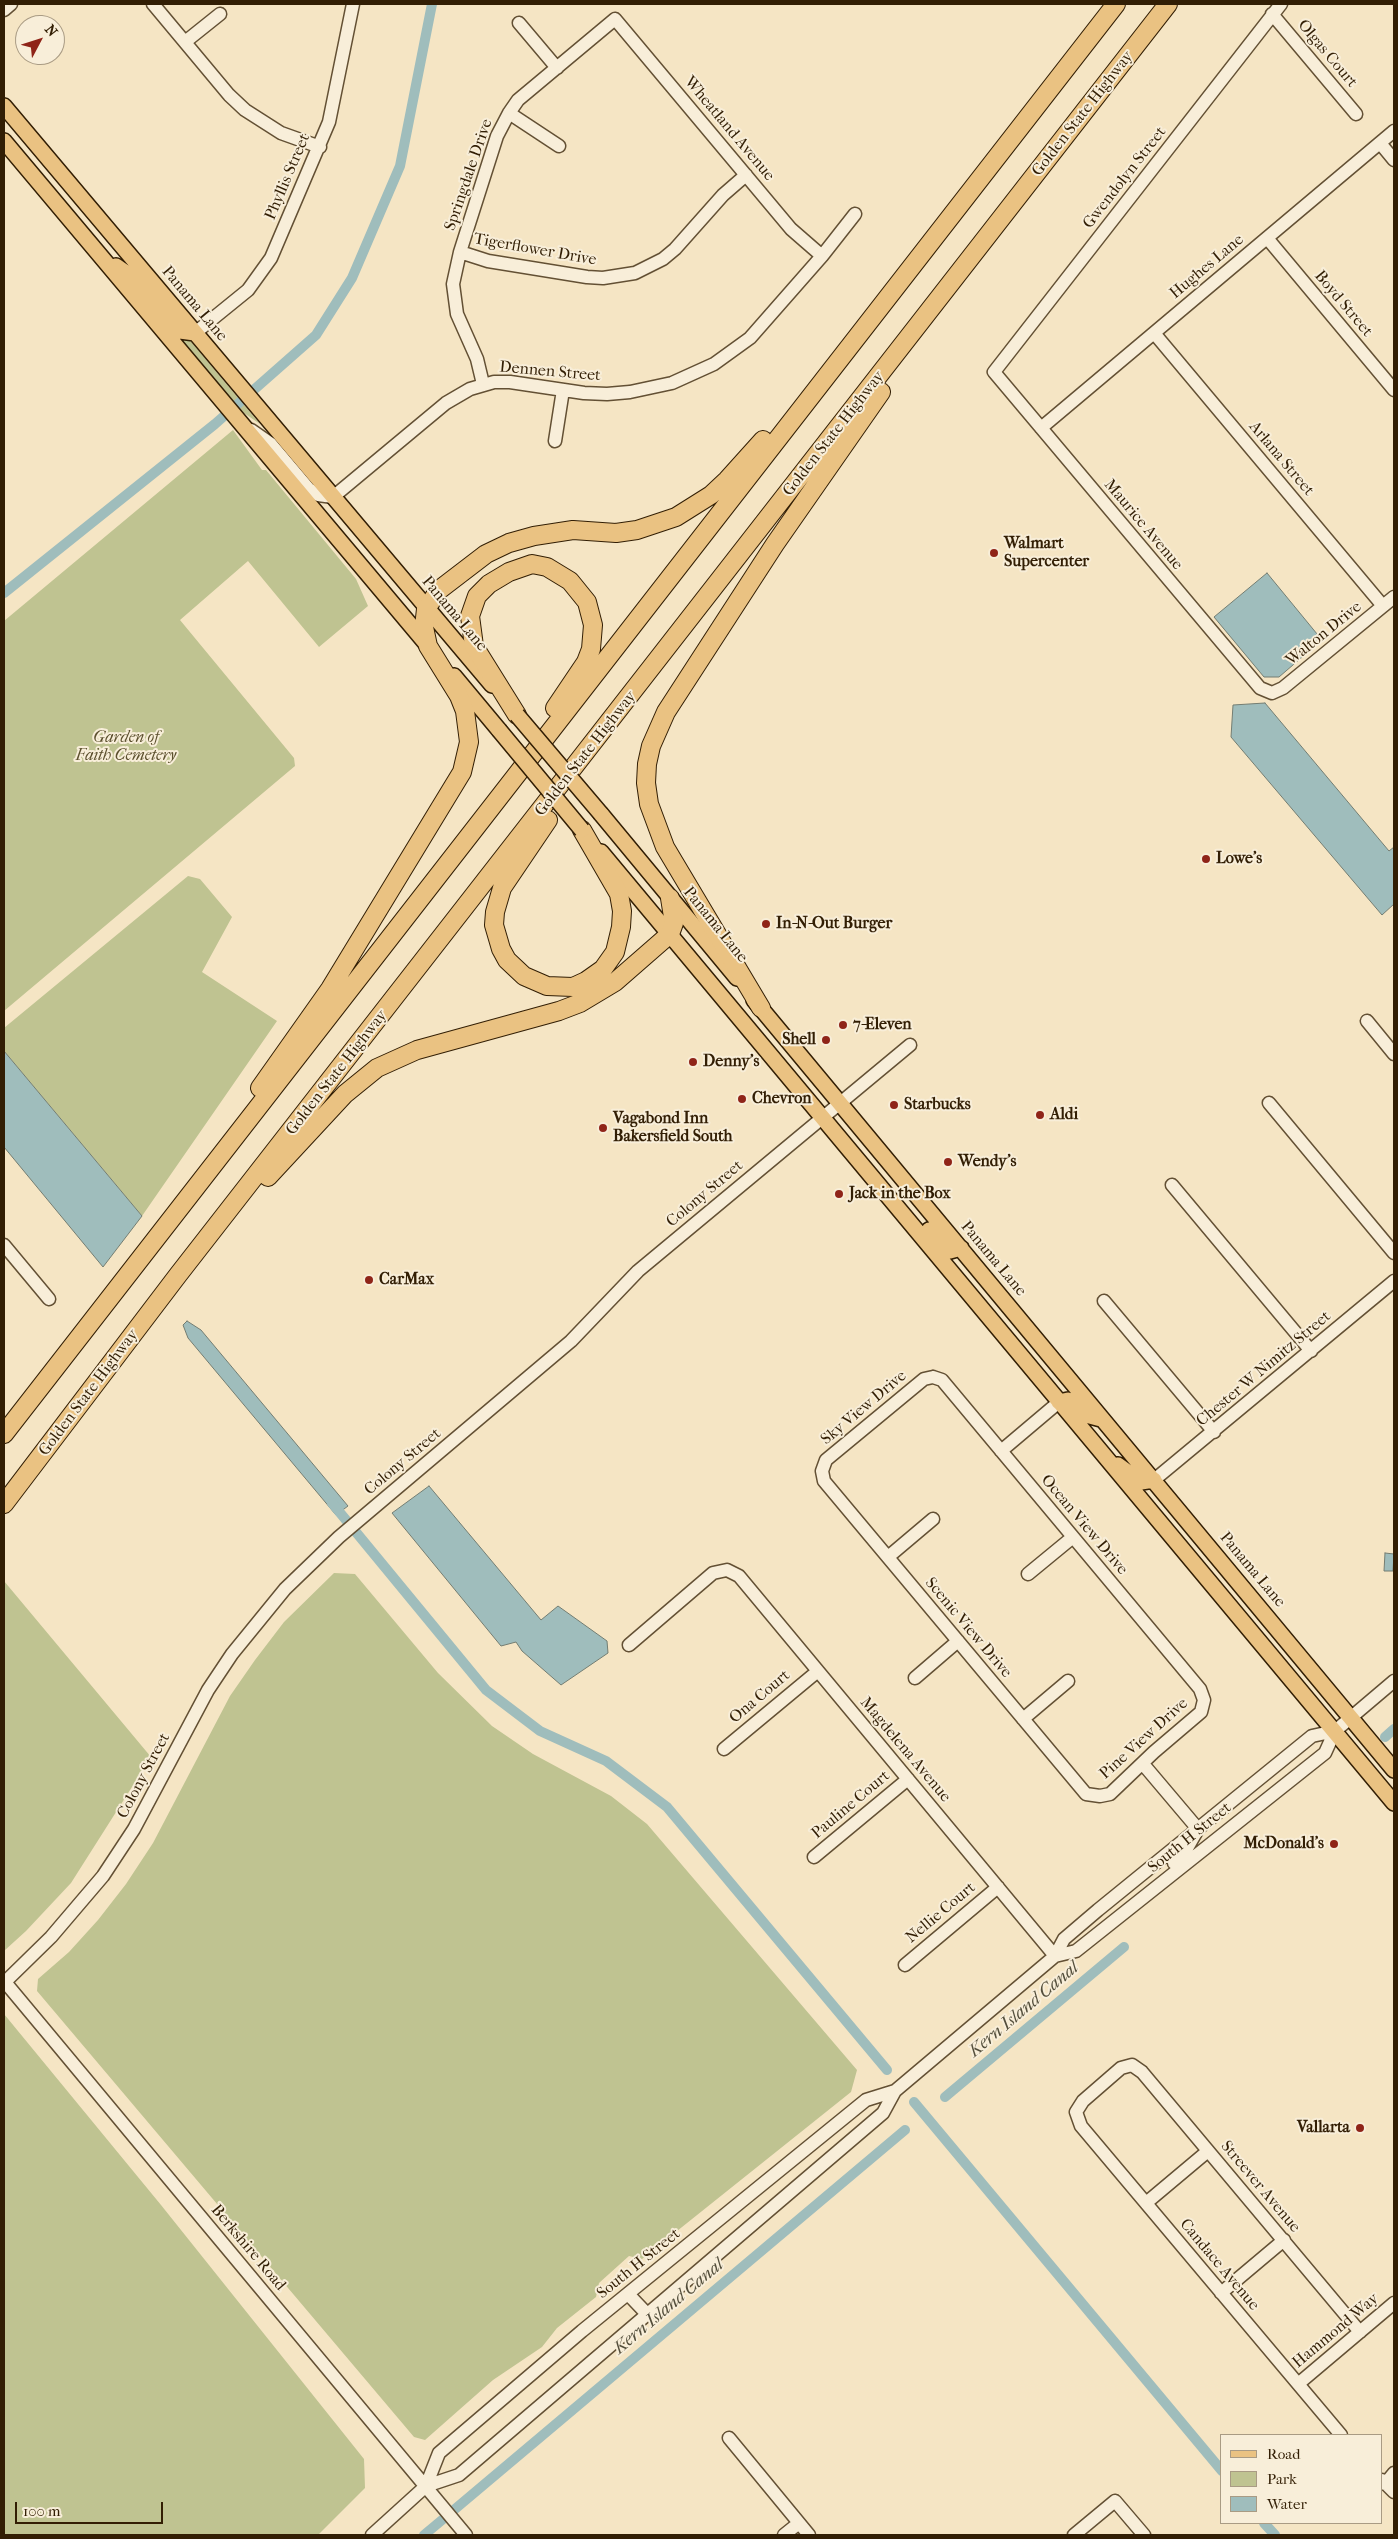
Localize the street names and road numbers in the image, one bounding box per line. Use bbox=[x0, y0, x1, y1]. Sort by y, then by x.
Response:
street label: Olgas Court bbox=[1293, 16, 1361, 92]
street label: Golden State Highway bbox=[1028, 48, 1138, 180]
street label: Wheatland Avenue bbox=[680, 73, 778, 185]
street label: Springdale Drive bbox=[441, 117, 497, 233]
street label: Gwendolyn Street bbox=[1079, 123, 1171, 233]
street label: Phyllis Street bbox=[261, 131, 315, 223]
street label: Tigerflower Drive bbox=[472, 230, 598, 270]
street label: Hughes Lane bbox=[1166, 231, 1248, 303]
street label: Panama Lane bbox=[157, 263, 231, 345]
street label: Boyd Street bbox=[1310, 267, 1376, 341]
street label: Dennen Street bbox=[499, 358, 601, 386]
street label: Golden State Highway bbox=[779, 368, 889, 500]
street label: Arlana Street bbox=[1244, 418, 1318, 500]
street label: Maurice Avenue bbox=[1099, 476, 1187, 574]
street label: Panama Lane bbox=[417, 573, 491, 655]
street label: Walton Drive bbox=[1282, 598, 1366, 670]
street label: Golden State Highway bbox=[531, 688, 641, 820]
street label: Panama Lane bbox=[679, 883, 751, 967]
street label: Golden State Highway bbox=[282, 1007, 392, 1139]
street label: Colony Street bbox=[663, 1156, 747, 1232]
street label: Panama Lane bbox=[956, 1218, 1030, 1300]
street label: Chester W Nimitz Street bbox=[1193, 1307, 1335, 1431]
street label: Golden State Highway bbox=[35, 1326, 143, 1460]
street label: Sky View Drive bbox=[817, 1367, 911, 1449]
street label: Colony Street bbox=[361, 1424, 445, 1500]
street label: Ocean View Drive bbox=[1036, 1471, 1132, 1579]
street label: Panama Lane bbox=[1215, 1529, 1289, 1611]
street label: Scenic View Drive bbox=[921, 1574, 1015, 1682]
street label: Ona Court bbox=[726, 1666, 794, 1728]
street label: Magdelena Avenue bbox=[856, 1694, 954, 1806]
street label: Pine View Drive bbox=[1096, 1694, 1192, 1784]
street label: Colony Street bbox=[113, 1730, 175, 1822]
street label: Pauline Court bbox=[808, 1767, 894, 1843]
street label: South H Street bbox=[1144, 1799, 1236, 1877]
street label: Nellie Court bbox=[902, 1878, 980, 1948]
street label: Streever Avenue bbox=[1216, 2137, 1304, 2237]
street label: Berkshire Road bbox=[206, 2201, 290, 2295]
street label: Candace Avenue bbox=[1175, 2215, 1263, 2315]
street label: South H Street bbox=[593, 2225, 685, 2303]
street label: Hammond Way bbox=[1289, 2290, 1383, 2372]

